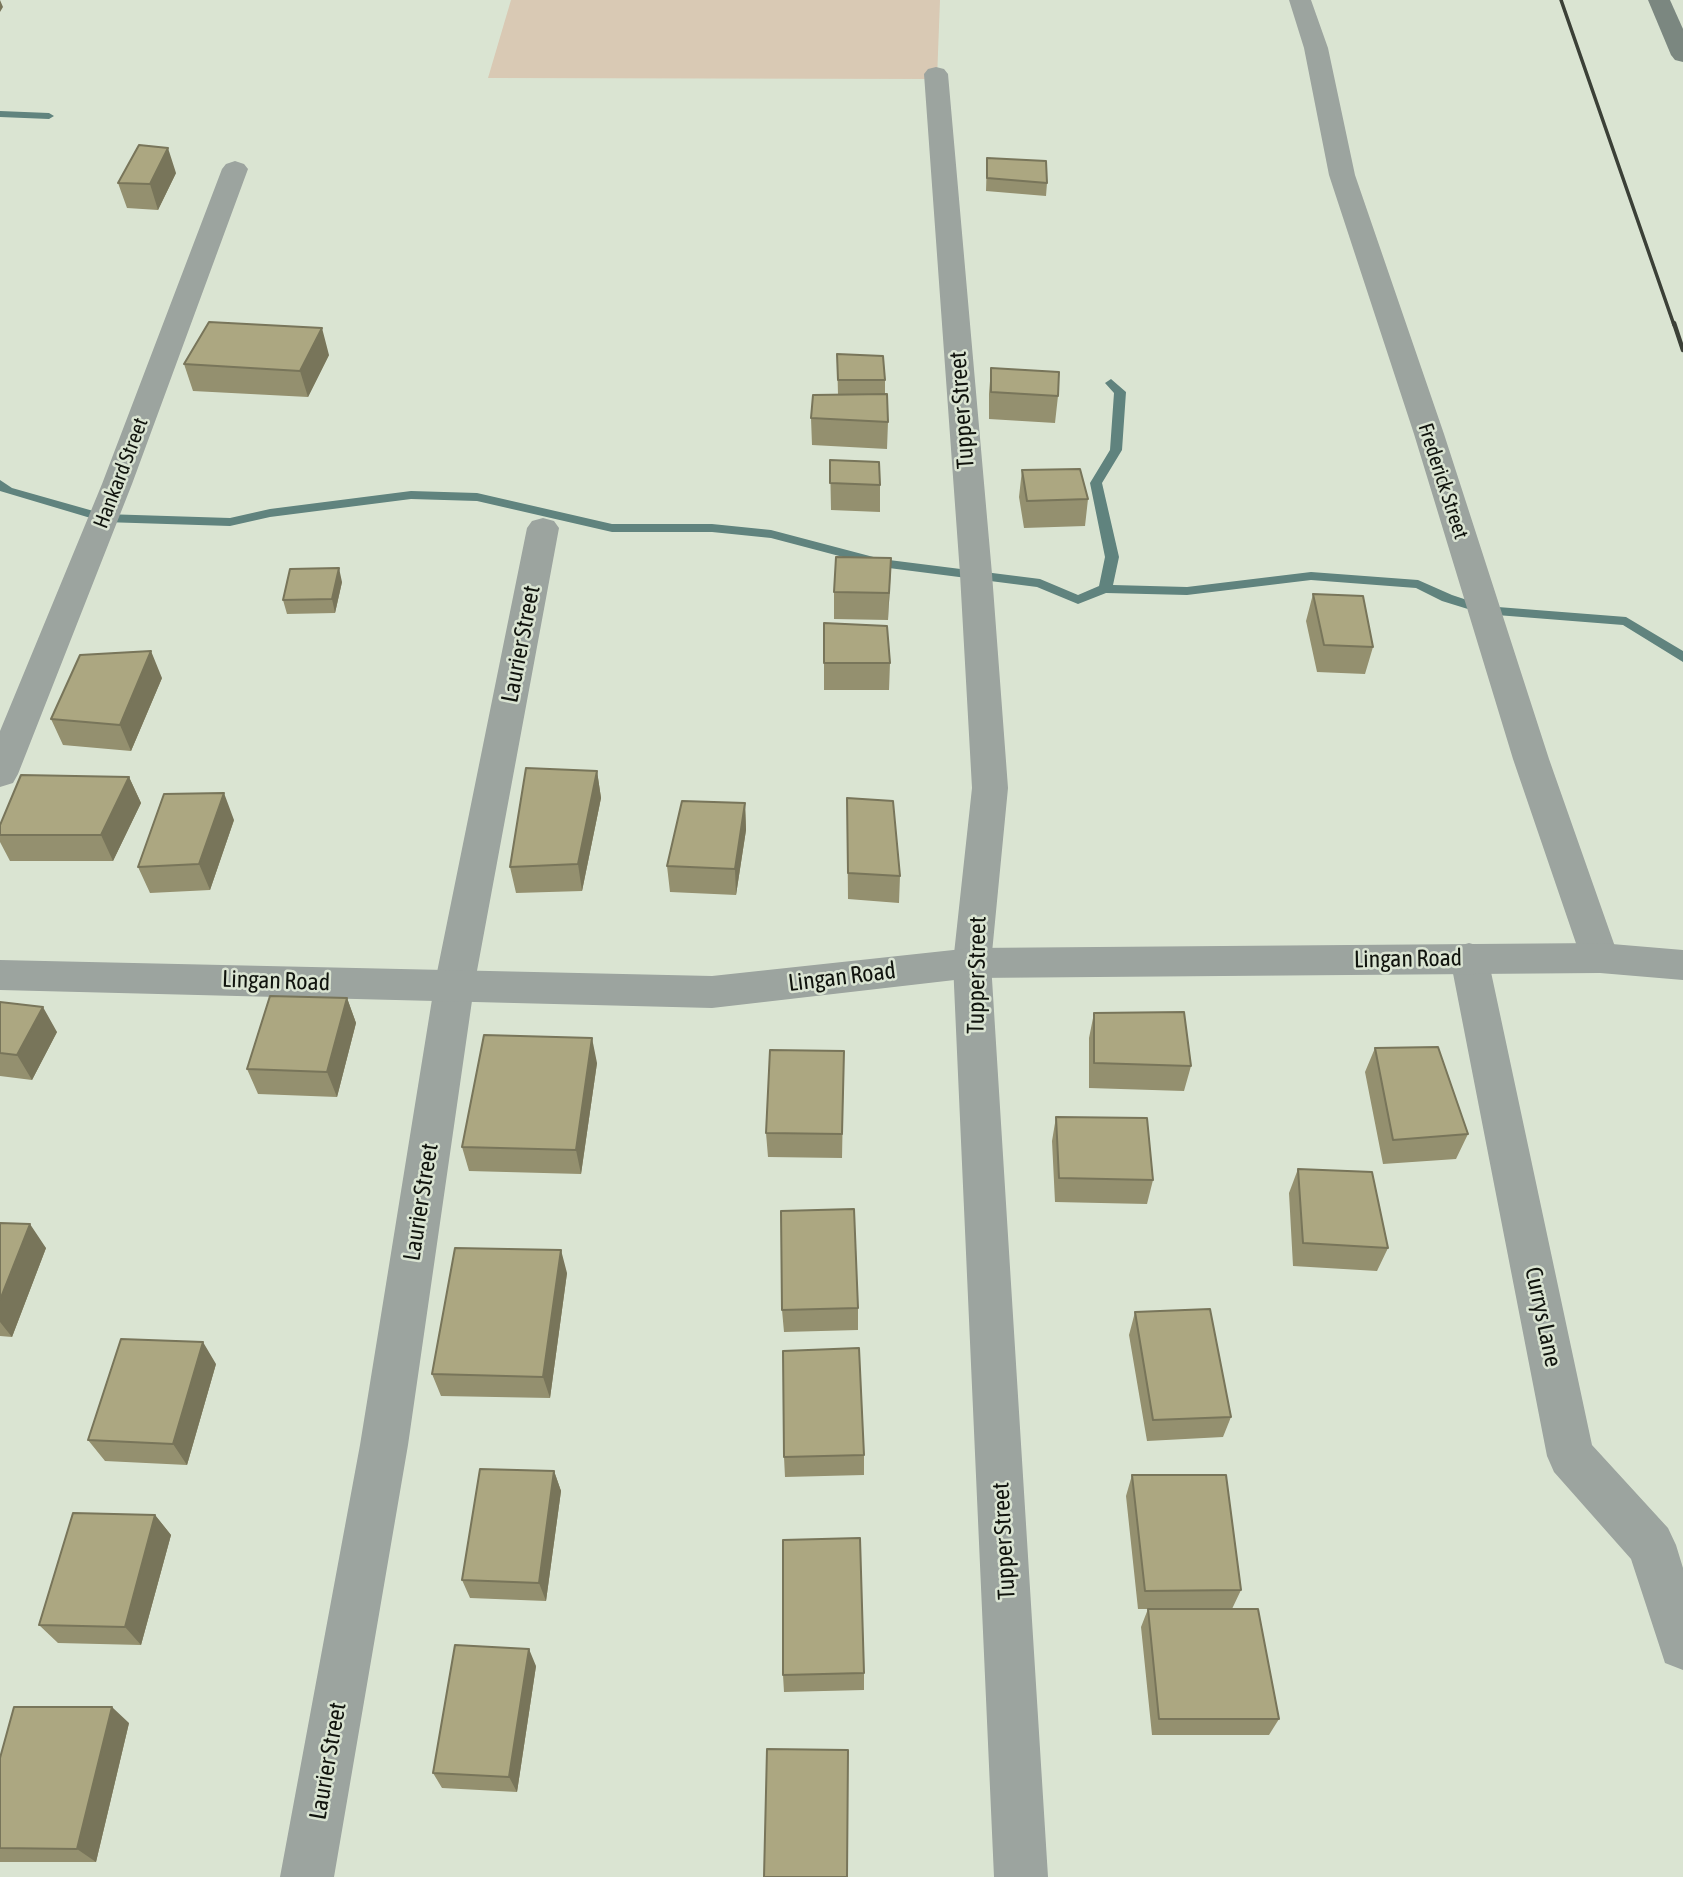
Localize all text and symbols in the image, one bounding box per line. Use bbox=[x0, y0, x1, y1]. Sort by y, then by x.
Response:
street label: Tupper Street bbox=[944, 350, 980, 470]
street label: Hankard Street bbox=[88, 414, 154, 532]
street label: Frederick Street bbox=[1412, 420, 1474, 542]
street label: Laurier Street bbox=[496, 583, 546, 705]
street label: Tupper Street bbox=[962, 916, 992, 1034]
street label: Lingan Road bbox=[1354, 944, 1462, 974]
street label: Lingan Road bbox=[787, 956, 897, 998]
street label: Lingan Road bbox=[221, 965, 331, 997]
street label: Laurier Street bbox=[398, 1141, 444, 1263]
street label: Currys Lane bbox=[1518, 1265, 1568, 1369]
street label: Tupper Street bbox=[987, 1482, 1021, 1600]
street label: Laurier Street bbox=[304, 1700, 352, 1822]

